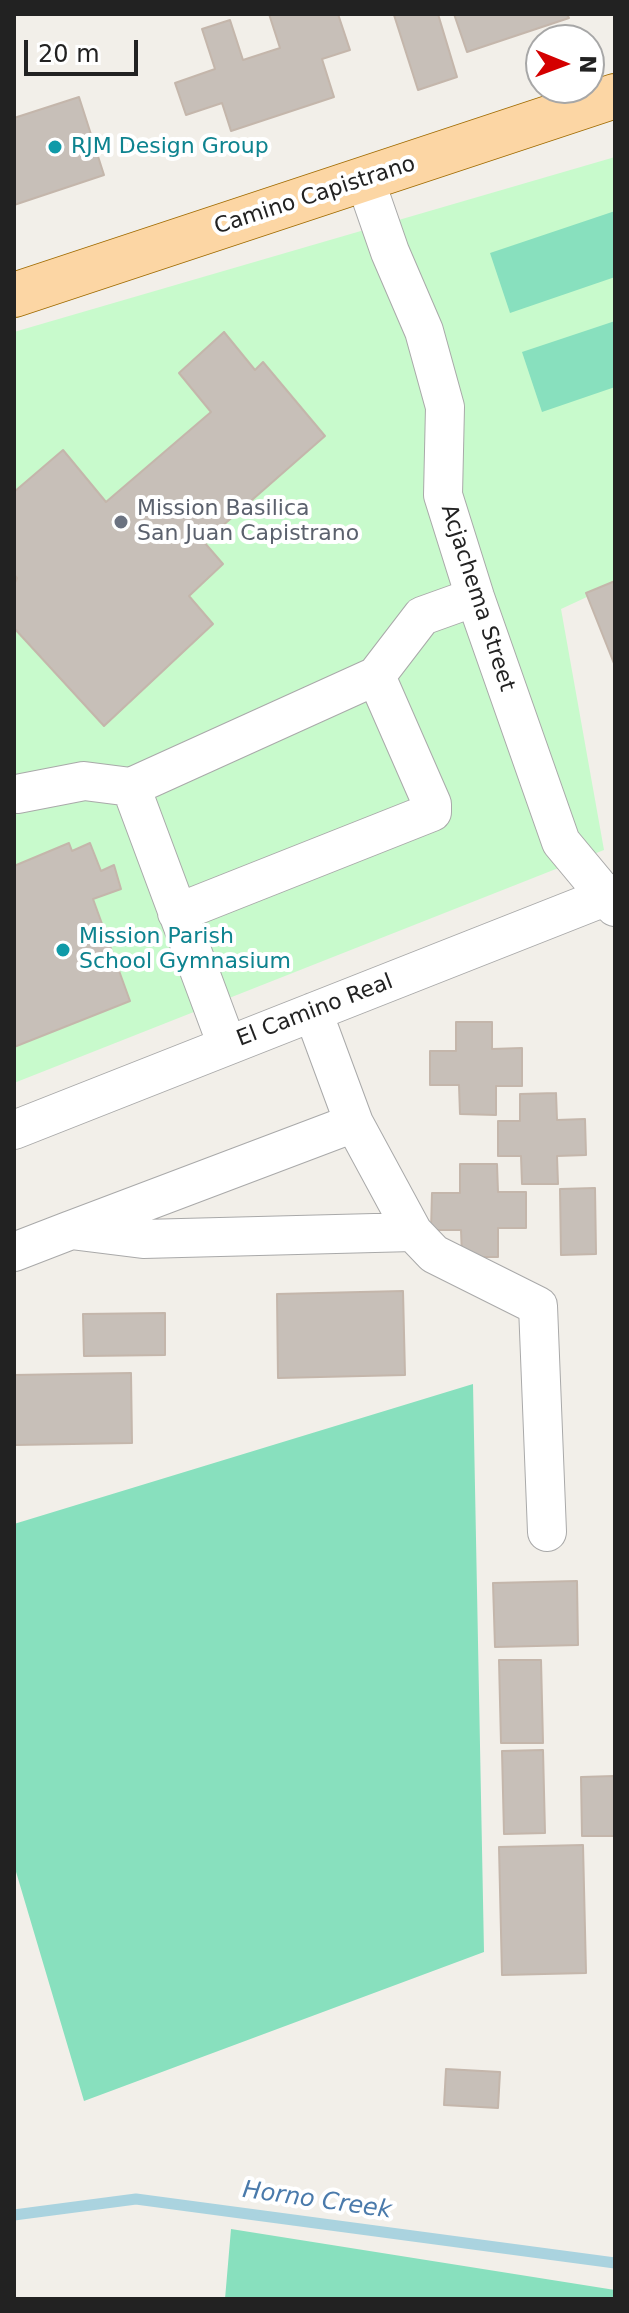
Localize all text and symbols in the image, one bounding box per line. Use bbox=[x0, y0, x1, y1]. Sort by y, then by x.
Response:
scale bar bbox=[28, 24, 142, 74]
north arrow bbox=[525, 24, 605, 104]
text: 20 m bbox=[38, 40, 100, 68]
text: N bbox=[575, 55, 600, 74]
place label: RJM Design Group bbox=[71, 134, 269, 160]
marker: RJM Design Group bbox=[46, 138, 64, 156]
street label: Camino Capistrano bbox=[211, 151, 419, 241]
place label: Mission Basilica San Juan Capistrano bbox=[137, 496, 359, 548]
street label: Acjachema Street bbox=[434, 501, 520, 695]
marker: Mission Basilica San Juan Capistrano bbox=[112, 513, 130, 531]
place label: Mission Parish School Gymnasium bbox=[79, 924, 291, 976]
marker: Mission Parish School Gymnasium bbox=[54, 941, 72, 959]
street label: El Camino Real bbox=[233, 969, 397, 1053]
water label: Horno Creek bbox=[241, 2176, 393, 2226]

